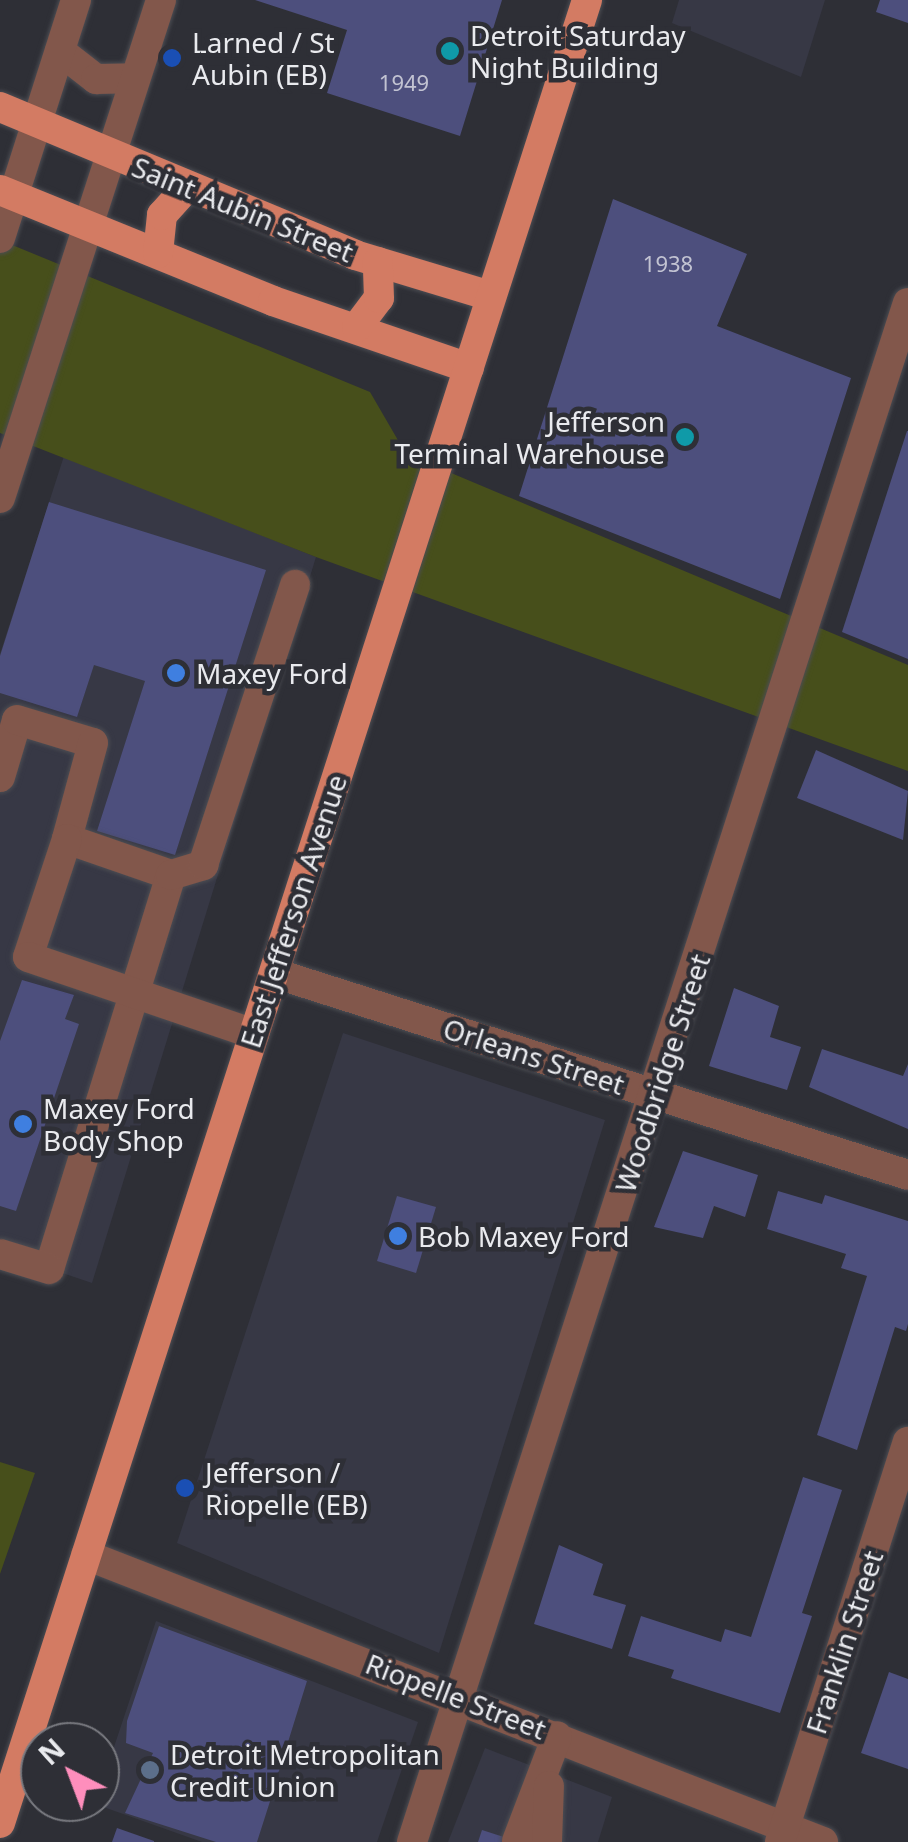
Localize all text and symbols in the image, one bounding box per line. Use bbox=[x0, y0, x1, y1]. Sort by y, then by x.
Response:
place label: Detroit Saturday Night Building bbox=[470, 18, 686, 84]
place label: Larned / St Aubin (EB) bbox=[192, 25, 335, 91]
marker: Detroit Saturday Night Building bbox=[439, 40, 461, 62]
marker: Larned / St Aubin (EB) bbox=[161, 47, 183, 69]
house number: 1949 bbox=[379, 70, 429, 96]
street label: Saint Aubin Street bbox=[128, 149, 358, 269]
house number: 1938 bbox=[643, 251, 693, 277]
place label: Jefferson Terminal Warehouse bbox=[394, 404, 665, 470]
marker: Jefferson Terminal Warehouse bbox=[674, 426, 696, 448]
place label: Maxey Ford bbox=[196, 656, 348, 690]
marker: Maxey Ford bbox=[165, 662, 187, 684]
street label: East Jefferson Avenue bbox=[233, 770, 353, 1052]
street label: Woodbridge Street bbox=[608, 950, 716, 1196]
street label: Orleans Street bbox=[439, 1011, 629, 1101]
place label: Maxey Ford Body Shop bbox=[43, 1091, 195, 1157]
marker: Maxey Ford Body Shop bbox=[12, 1113, 34, 1135]
place label: Bob Maxey Ford bbox=[418, 1219, 629, 1253]
marker: Bob Maxey Ford bbox=[387, 1225, 409, 1247]
place label: Jefferson / Riopelle (EB) bbox=[205, 1455, 368, 1521]
marker: Jefferson / Riopelle (EB) bbox=[174, 1477, 196, 1499]
street label: Franklin Street bbox=[799, 1546, 889, 1738]
street label: Riopelle Street bbox=[361, 1646, 551, 1746]
north arrow bbox=[20, 1722, 120, 1822]
text: N bbox=[30, 1729, 72, 1773]
place label: Detroit Metropolitan Credit Union bbox=[170, 1737, 440, 1803]
marker: Detroit Metropolitan Credit Union bbox=[139, 1759, 161, 1781]

